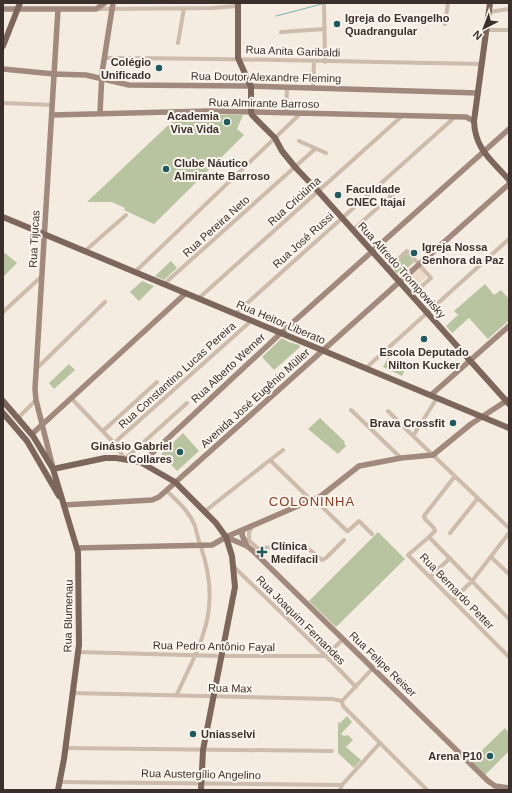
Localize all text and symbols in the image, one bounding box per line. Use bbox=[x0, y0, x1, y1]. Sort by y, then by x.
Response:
north arrow bbox=[464, 8, 504, 48]
place label: Igreja do Evangelho Quadrangular bbox=[345, 12, 450, 37]
marker: Igreja do Evangelho Quadrangular bbox=[332, 19, 342, 29]
text: N bbox=[470, 28, 484, 43]
street label: Rua Anita Garibaldi bbox=[245, 43, 341, 59]
place label: Colégio Unificado bbox=[101, 56, 151, 81]
marker: Colégio Unificado bbox=[154, 63, 164, 73]
street label: Rua Doutor Alexandre Fleming bbox=[191, 70, 341, 84]
street label: Rua Almirante Barroso bbox=[209, 96, 319, 110]
place label: Academia Viva Vida bbox=[167, 110, 220, 135]
marker: Academia Viva Vida bbox=[222, 117, 232, 127]
place label: Clube Náutico Almirante Barroso bbox=[174, 157, 270, 182]
marker: Clube Náutico Almirante Barroso bbox=[161, 164, 171, 174]
street label: Rua Criciúma bbox=[265, 174, 323, 228]
place label: Faculdade CNEC Itajaí bbox=[346, 183, 406, 208]
marker: Faculdade CNEC Itajaí bbox=[333, 190, 343, 200]
street label: Rua Pereira Neto bbox=[180, 193, 252, 259]
street label: Rua Tijucas bbox=[27, 209, 42, 268]
street label: Rua José Russi bbox=[270, 210, 336, 270]
street label: Rua Alfredo Trompowisky bbox=[356, 220, 449, 321]
place label: Igreja Nossa Senhora da Paz bbox=[422, 241, 504, 266]
marker: Igreja Nossa Senhora da Paz bbox=[409, 248, 419, 258]
street label: Rua Heitor Liberato bbox=[235, 298, 327, 346]
street label: Rua Constantino Lucas Pereira bbox=[116, 319, 238, 431]
street label: Rua Alberto Werner bbox=[189, 331, 268, 405]
marker: Escola Deputado Nilton Kucker bbox=[419, 334, 429, 344]
street label: Avenida José Eugênio Müller bbox=[198, 346, 312, 450]
place label: Escola Deputado Nilton Kucker bbox=[379, 346, 469, 371]
place label: Brava Crossfit bbox=[370, 417, 445, 429]
marker: Brava Crossfit bbox=[448, 418, 458, 428]
place label: Ginásio Gabriel Collares bbox=[91, 440, 172, 465]
marker: Ginásio Gabriel Collares bbox=[175, 447, 185, 457]
district label: COLONINHA bbox=[269, 494, 355, 509]
place label: Clínica Medifacil bbox=[271, 540, 318, 565]
marker: Clínica Medifacil bbox=[256, 546, 268, 558]
street label: Rua Bernardo Petter bbox=[418, 551, 497, 632]
street label: Rua Joaquim Fernandes bbox=[254, 573, 348, 667]
street label: Rua Blumenau bbox=[61, 580, 75, 652]
street label: Rua Felipe Reiser bbox=[347, 629, 419, 699]
street label: Rua Pedro Antônio Fayal bbox=[153, 639, 275, 653]
street label: Rua Max bbox=[208, 682, 253, 694]
place label: Uniasselvi bbox=[201, 728, 255, 740]
marker: Uniasselvi bbox=[188, 729, 198, 739]
place label: Arena P10 bbox=[428, 750, 482, 762]
marker: Arena P10 bbox=[485, 751, 495, 761]
street label: Rua Austergílio Angelino bbox=[141, 767, 261, 781]

